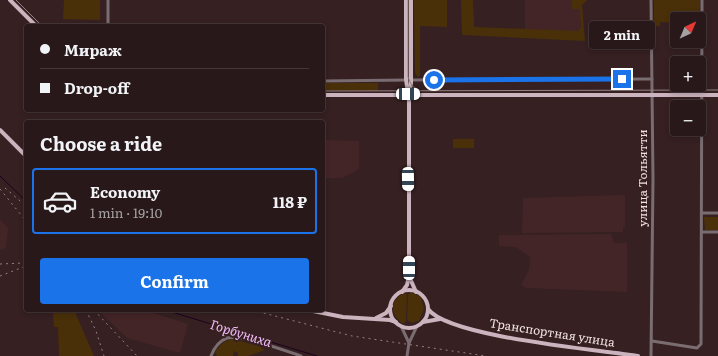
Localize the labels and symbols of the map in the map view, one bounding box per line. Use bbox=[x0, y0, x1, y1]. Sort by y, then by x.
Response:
north arrow bbox=[670, 12, 706, 48]
callout: 2 min bbox=[589, 21, 655, 49]
route end bbox=[613, 70, 631, 88]
route start bbox=[425, 71, 443, 89]
car bbox=[396, 88, 420, 100]
street label: улица Тольятти bbox=[633, 129, 651, 227]
car bbox=[402, 167, 414, 191]
car bbox=[403, 256, 415, 280]
street label: Транспортная улица bbox=[488, 313, 617, 351]
water label: Горбуниха bbox=[208, 314, 275, 351]

